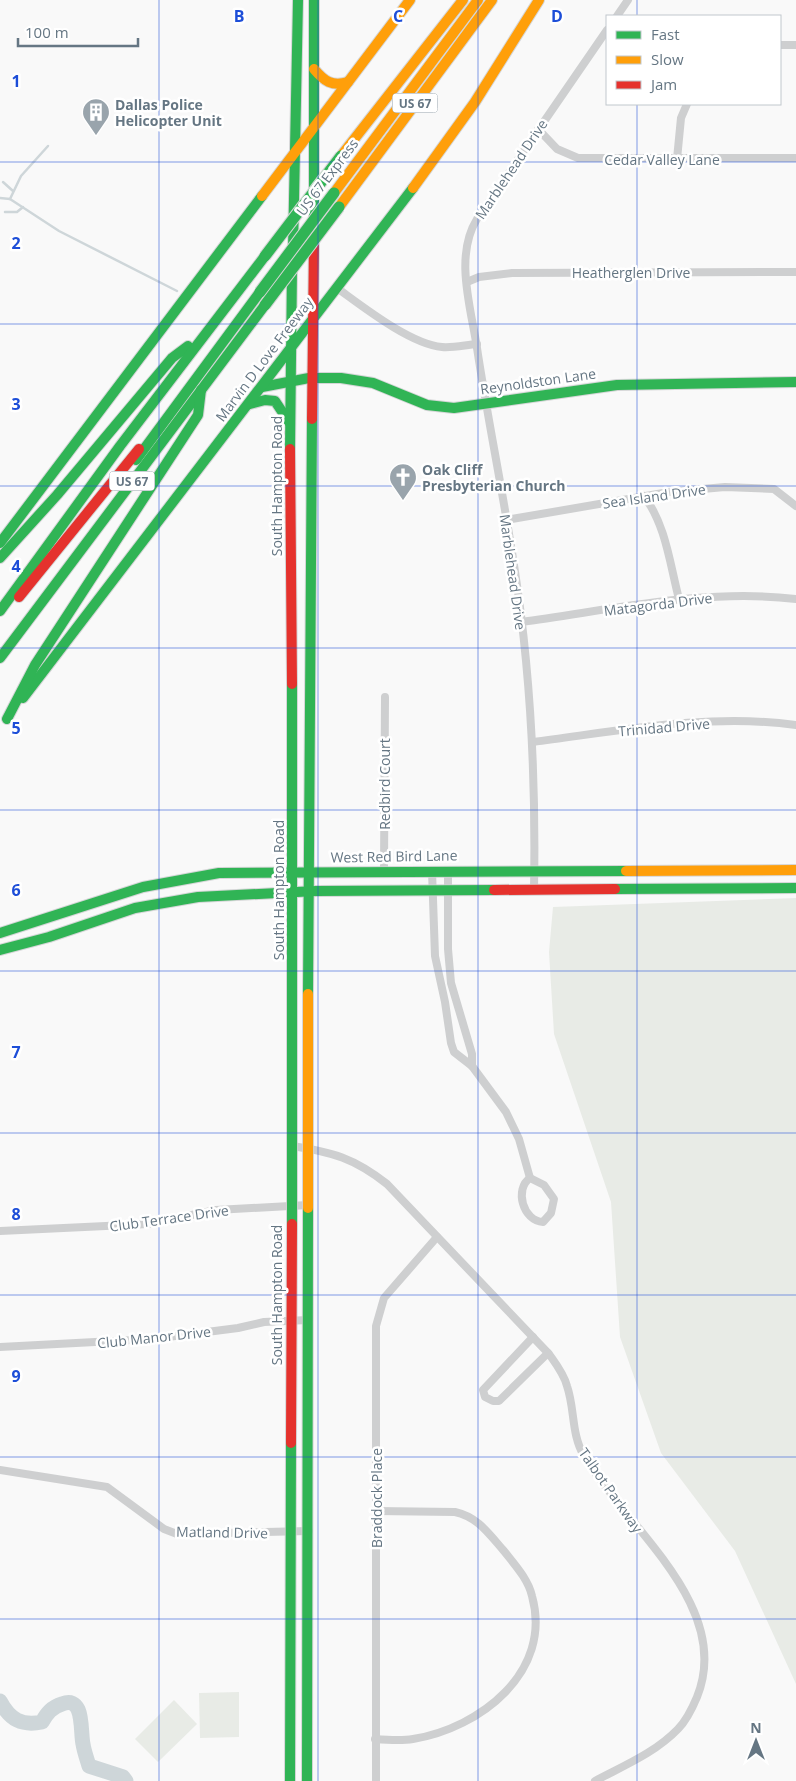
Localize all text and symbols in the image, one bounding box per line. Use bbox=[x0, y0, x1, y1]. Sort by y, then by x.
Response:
text: B bbox=[234, 5, 244, 27]
text: C bbox=[393, 5, 403, 27]
text: D bbox=[551, 5, 563, 27]
scale bar bbox=[18, 15, 138, 47]
legend bbox=[606, 15, 781, 105]
text: 100 m bbox=[25, 22, 69, 42]
text: Fast bbox=[651, 24, 680, 44]
text: Slow bbox=[651, 49, 684, 69]
text: 1 bbox=[11, 70, 21, 92]
text: Jam bbox=[649, 74, 677, 94]
road number: US 67 bbox=[392, 94, 438, 112]
place label: Dallas Police Helicopter Unit bbox=[115, 95, 222, 130]
building icon: Dallas Police Helicopter Unit bbox=[81, 97, 111, 136]
street label: Marblehead Drive bbox=[470, 115, 552, 223]
street label: US 67 Express bbox=[292, 134, 362, 219]
street label: Cedar Valley Lane bbox=[604, 150, 720, 169]
text: 2 bbox=[11, 232, 21, 254]
street label: Heatherglen Drive bbox=[572, 263, 690, 282]
street label: Marvin D Love Freeway bbox=[211, 292, 318, 425]
street label: Reynoldston Lane bbox=[479, 363, 597, 399]
text: 3 bbox=[11, 393, 21, 415]
street label: South Hampton Road bbox=[267, 416, 286, 556]
place label: Oak Cliff Presbyterian Church bbox=[422, 460, 566, 495]
church icon: Oak Cliff Presbyterian Church bbox=[388, 462, 418, 501]
road number: US 67 bbox=[110, 472, 154, 491]
street label: Sea Island Drive bbox=[601, 479, 707, 513]
street label: Marblehead Drive bbox=[495, 513, 531, 631]
text: 4 bbox=[11, 555, 21, 577]
street label: Matagorda Drive bbox=[603, 588, 713, 620]
street label: Trinidad Drive bbox=[617, 714, 711, 740]
text: 5 bbox=[11, 717, 21, 739]
street label: Redbird Court bbox=[375, 738, 394, 830]
street label: South Hampton Road bbox=[269, 820, 288, 960]
street label: West Red Bird Lane bbox=[330, 845, 458, 867]
text: 6 bbox=[11, 879, 21, 901]
text: 7 bbox=[11, 1041, 21, 1063]
street label: Club Terrace Drive bbox=[108, 1200, 230, 1236]
text: 8 bbox=[11, 1203, 21, 1225]
street label: South Hampton Road bbox=[267, 1225, 286, 1365]
street label: Club Manor Drive bbox=[96, 1322, 212, 1352]
text: 9 bbox=[11, 1365, 21, 1387]
street label: Talbot Parkway bbox=[575, 1444, 648, 1537]
street label: Braddock Place bbox=[367, 1448, 386, 1548]
street label: Matland Drive bbox=[176, 1522, 268, 1542]
north arrow bbox=[731, 1716, 781, 1766]
text: N bbox=[750, 1718, 762, 1737]

